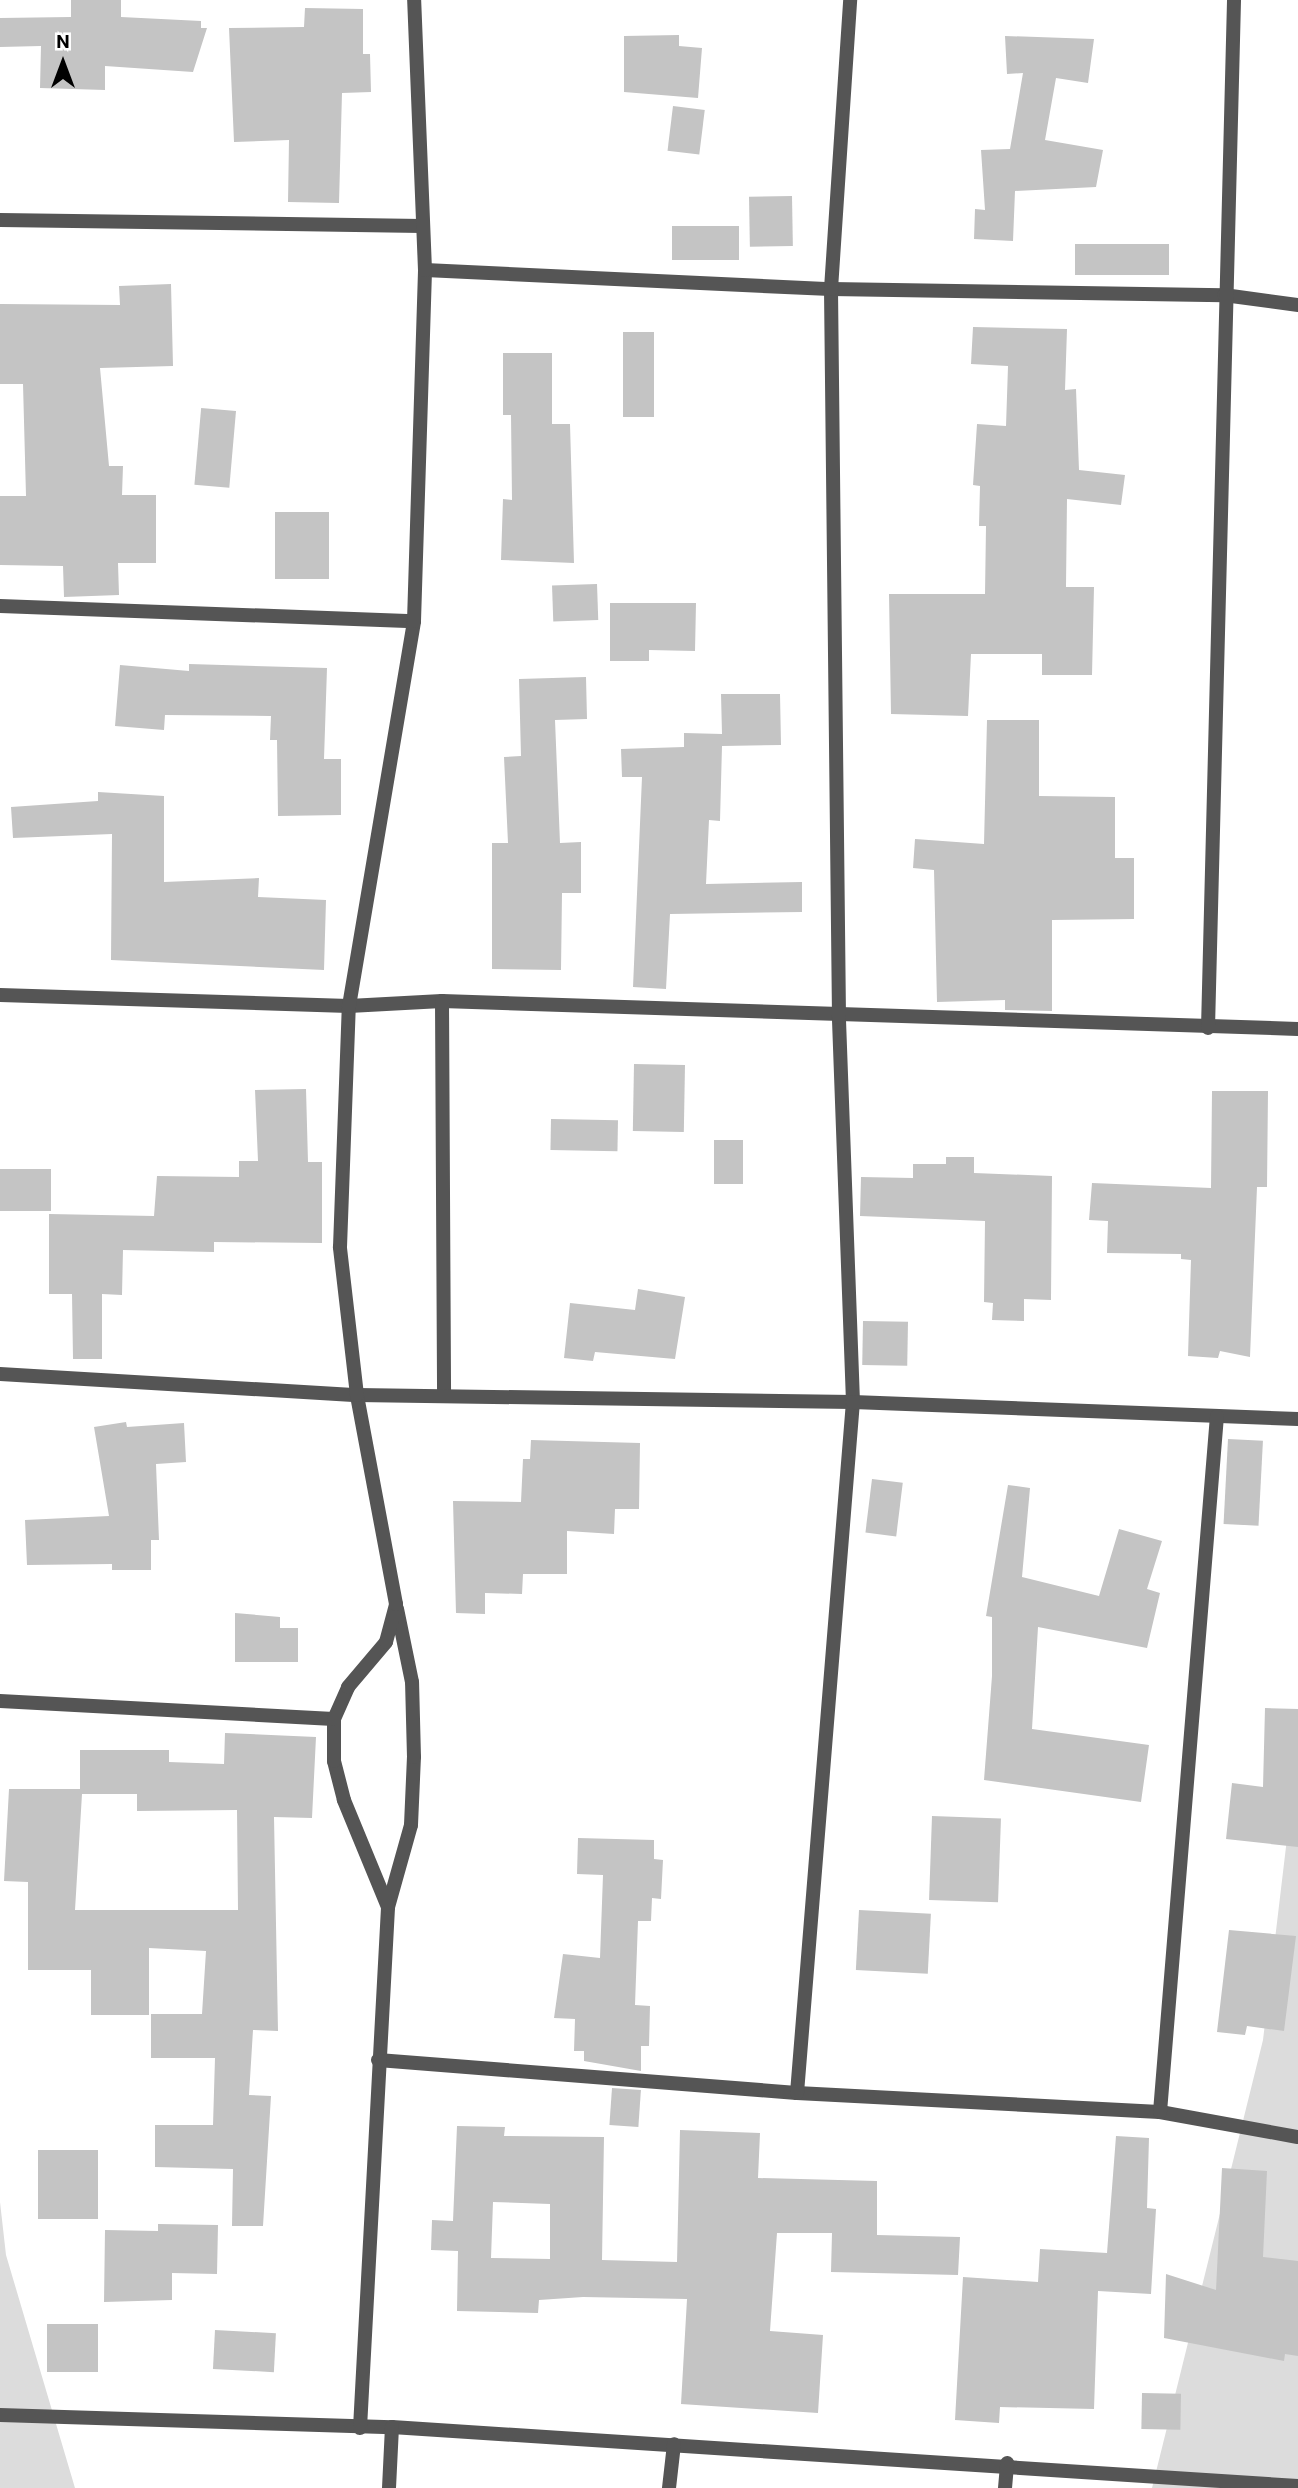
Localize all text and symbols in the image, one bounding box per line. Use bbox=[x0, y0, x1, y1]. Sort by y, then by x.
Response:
north arrow bbox=[28, 28, 98, 98]
text: N bbox=[56, 30, 70, 53]

